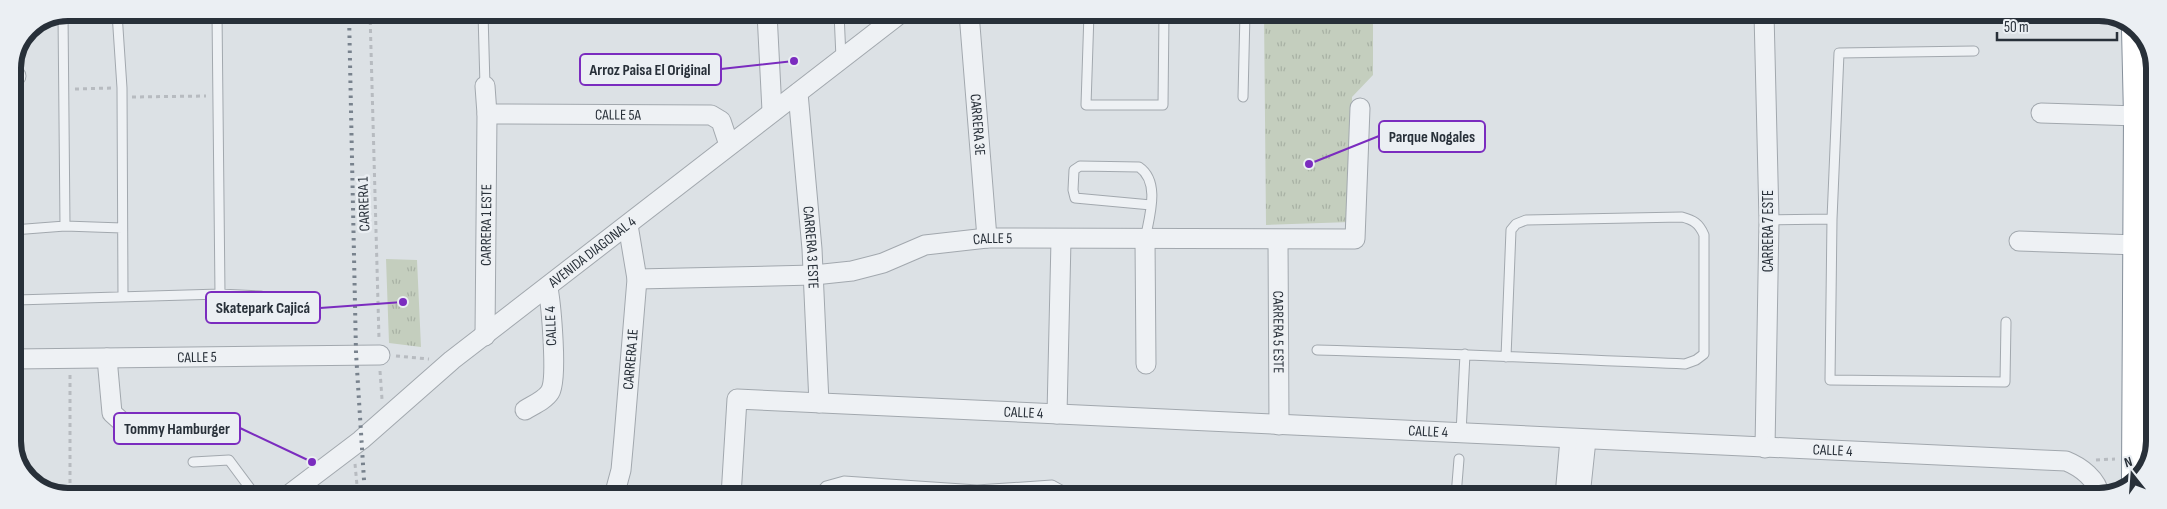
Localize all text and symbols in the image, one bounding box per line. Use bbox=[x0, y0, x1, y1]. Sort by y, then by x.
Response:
scale bar bbox=[1997, 10, 2117, 42]
text: 50 m bbox=[2004, 18, 2029, 37]
callout: Arroz Paisa El Original bbox=[580, 54, 721, 85]
text: Arroz Paisa El Original bbox=[588, 61, 711, 80]
street label: CARRERA 3E bbox=[966, 93, 990, 156]
street label: CALLE 5A bbox=[595, 105, 642, 124]
callout: Parque Nogales bbox=[1379, 121, 1485, 152]
text: Parque Nogales bbox=[1389, 128, 1475, 147]
street label: CARRERA 1 bbox=[354, 176, 374, 232]
street label: CARRERA 1 ESTE bbox=[476, 184, 496, 266]
street label: CARRERA 7 ESTE bbox=[1759, 190, 1778, 272]
street label: CARRERA 3 ESTE bbox=[799, 205, 823, 289]
street label: AVENIDA DIAGONAL 4 bbox=[544, 212, 640, 292]
street label: CALLE 5 bbox=[972, 228, 1012, 249]
street label: CARRERA 5 ESTE bbox=[1269, 291, 1288, 373]
callout: Skatepark Cajicá bbox=[206, 292, 320, 323]
text: Skatepark Cajicá bbox=[216, 299, 310, 318]
street label: CALLE 4 bbox=[541, 306, 561, 346]
street label: CARRERA 1E bbox=[618, 328, 642, 390]
street label: CALLE 5 bbox=[177, 347, 217, 367]
street label: CALLE 4 bbox=[1003, 402, 1044, 423]
callout: Tommy Hamburger bbox=[114, 413, 240, 444]
text: Tommy Hamburger bbox=[124, 420, 230, 439]
street label: CALLE 4 bbox=[1408, 421, 1448, 442]
street label: CALLE 4 bbox=[1812, 440, 1853, 461]
north arrow bbox=[2107, 449, 2157, 499]
text: N bbox=[2122, 453, 2134, 471]

